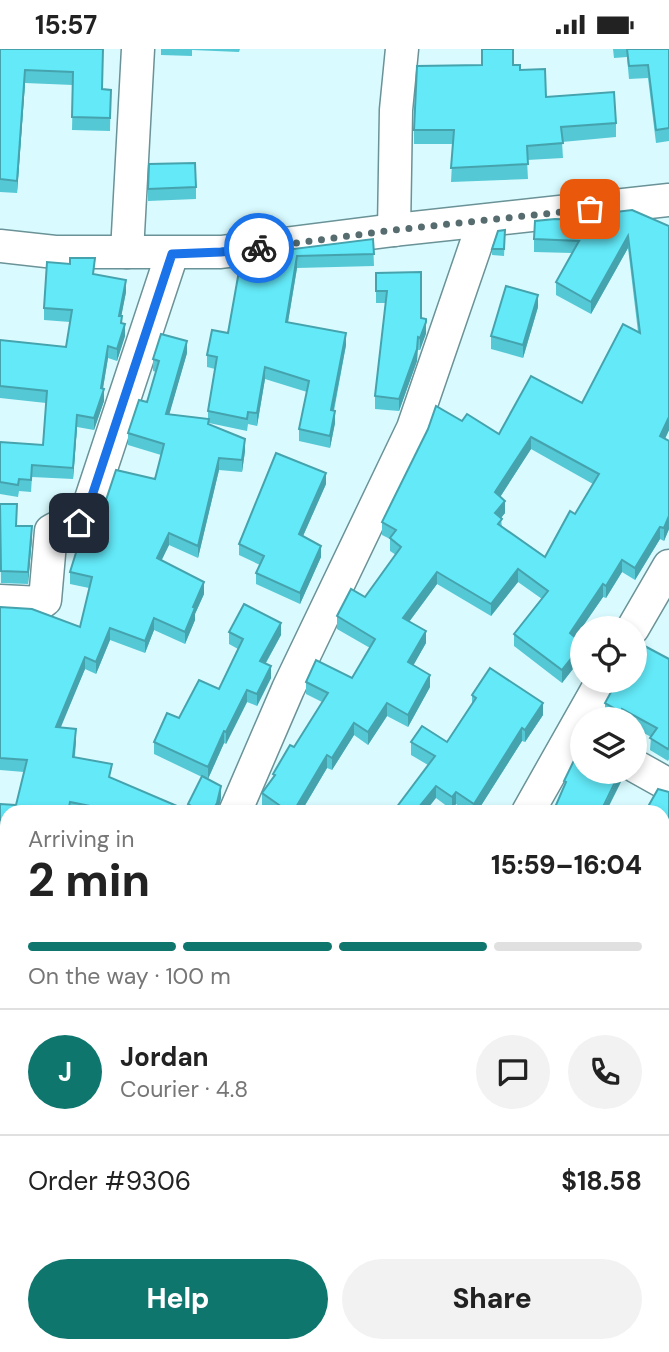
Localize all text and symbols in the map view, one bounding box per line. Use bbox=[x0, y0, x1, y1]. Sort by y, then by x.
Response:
text: 15:57 bbox=[35, 8, 97, 42]
pin bbox=[560, 179, 620, 239]
icon: bag bbox=[571, 190, 609, 228]
courier bbox=[224, 213, 294, 283]
icon: bike bbox=[240, 229, 278, 267]
pin bbox=[49, 493, 109, 553]
icon: home bbox=[60, 504, 98, 542]
map controls bbox=[570, 616, 647, 784]
button: locate bbox=[570, 616, 647, 693]
button: layers bbox=[570, 707, 647, 784]
text: Arriving in bbox=[28, 824, 134, 854]
text: 15:59–16:04 bbox=[491, 848, 642, 882]
text: 2 min bbox=[28, 850, 150, 910]
text: On the way · 100 m bbox=[28, 961, 231, 991]
button: chat bbox=[476, 1035, 550, 1109]
button: phone bbox=[568, 1035, 642, 1109]
text: Jordan bbox=[120, 1040, 209, 1074]
text: J bbox=[58, 1055, 72, 1089]
text: Courier · 4.8 bbox=[120, 1074, 248, 1104]
text: Order #9306 bbox=[28, 1164, 191, 1198]
text: $18.58 bbox=[561, 1164, 642, 1198]
button: Help bbox=[28, 1259, 328, 1339]
button: Share bbox=[342, 1259, 642, 1339]

